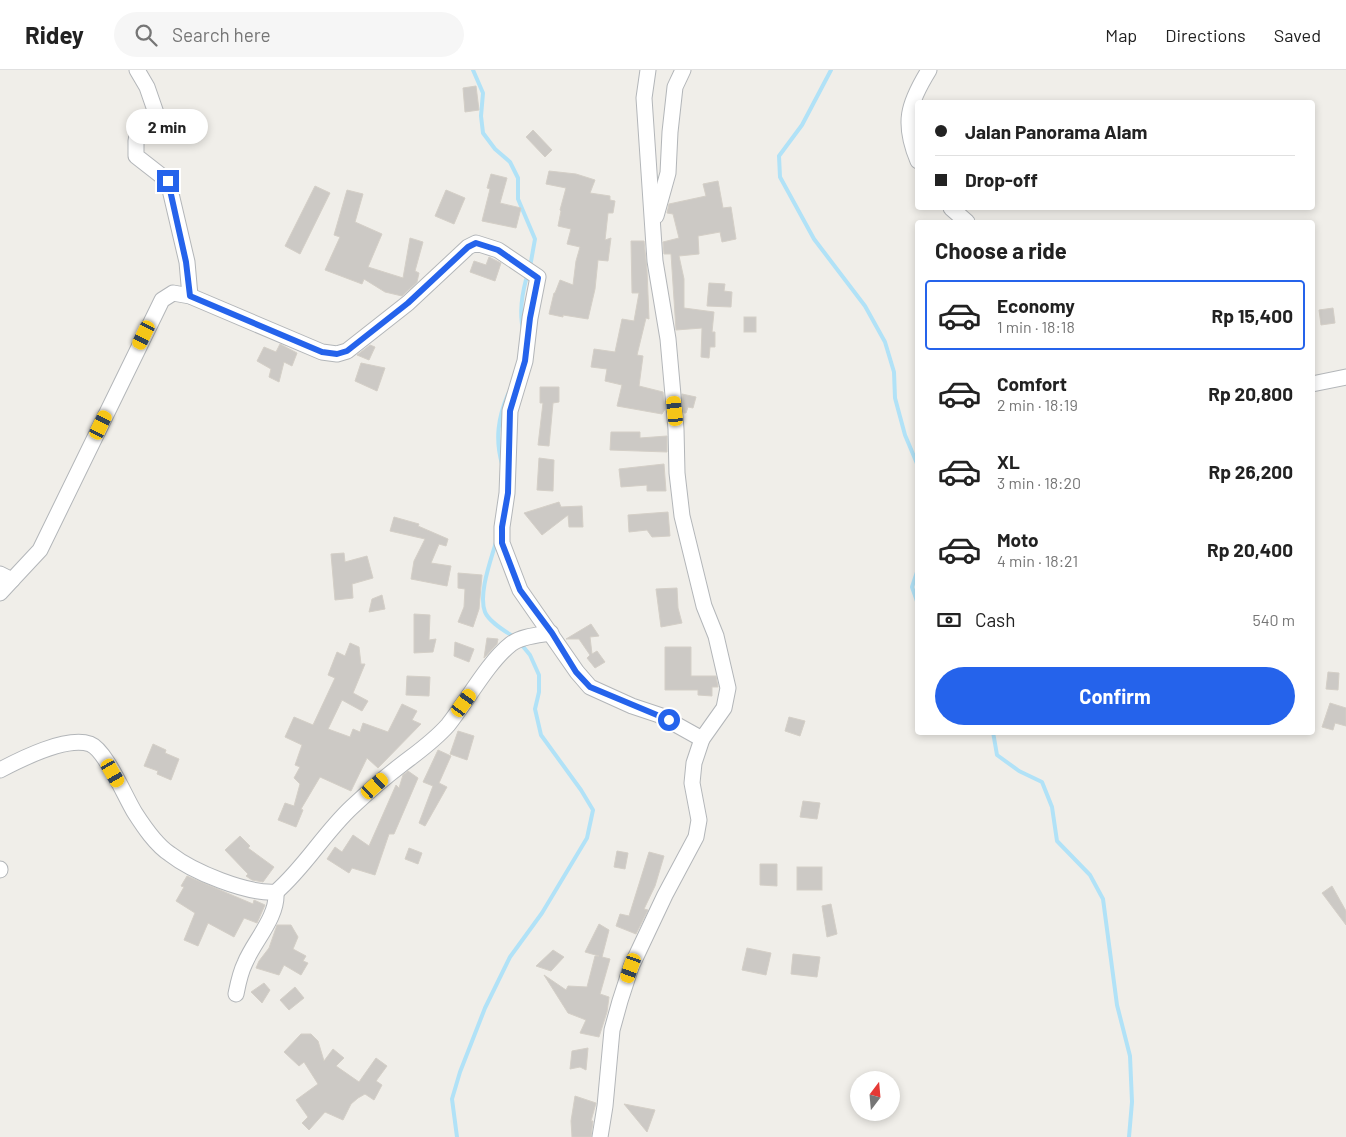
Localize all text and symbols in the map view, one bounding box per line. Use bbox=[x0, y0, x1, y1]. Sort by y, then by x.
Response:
search box bbox=[114, 12, 464, 57]
text: Ridey bbox=[25, 20, 84, 49]
icon: search bbox=[132, 21, 160, 49]
text: Search here bbox=[172, 23, 271, 46]
text: Map bbox=[1105, 24, 1137, 46]
text: Directions bbox=[1165, 24, 1246, 46]
text: Saved bbox=[1274, 24, 1321, 46]
callout: 2 min bbox=[127, 108, 209, 144]
text: 2 min bbox=[148, 117, 186, 136]
text: Jalan Panorama Alam bbox=[965, 120, 1147, 143]
text: Drop-off bbox=[965, 168, 1038, 191]
route end bbox=[157, 170, 179, 192]
text: Choose a ride bbox=[935, 237, 1067, 263]
icon: car bbox=[937, 293, 982, 338]
text: Economy bbox=[997, 294, 1075, 317]
text: Rp 15,400 bbox=[1212, 304, 1293, 327]
text: 1 min · 18:18 bbox=[997, 317, 1075, 336]
car bbox=[130, 318, 157, 352]
icon: car bbox=[937, 371, 982, 416]
text: Comfort bbox=[997, 372, 1067, 395]
text: Rp 20,800 bbox=[1208, 382, 1293, 405]
car bbox=[665, 395, 684, 427]
text: 2 min · 18:19 bbox=[997, 395, 1078, 414]
car bbox=[87, 408, 114, 442]
icon: car bbox=[937, 449, 982, 494]
text: XL bbox=[997, 450, 1020, 473]
text: Rp 26,200 bbox=[1209, 460, 1293, 483]
text: 3 min · 18:20 bbox=[997, 473, 1081, 492]
icon: car bbox=[937, 527, 982, 572]
text: Moto bbox=[997, 528, 1039, 551]
text: Rp 20,400 bbox=[1207, 538, 1293, 561]
text: 4 min · 18:21 bbox=[997, 551, 1078, 570]
icon: cash bbox=[935, 606, 963, 634]
text: Cash bbox=[975, 608, 1016, 631]
text: 540 m bbox=[1252, 610, 1295, 629]
button: Confirm bbox=[935, 667, 1295, 725]
car bbox=[449, 686, 478, 720]
route start bbox=[658, 709, 680, 731]
car bbox=[99, 756, 126, 790]
car bbox=[358, 770, 391, 802]
car bbox=[619, 951, 642, 985]
north arrow bbox=[850, 1071, 900, 1121]
map controls bbox=[850, 1071, 900, 1121]

